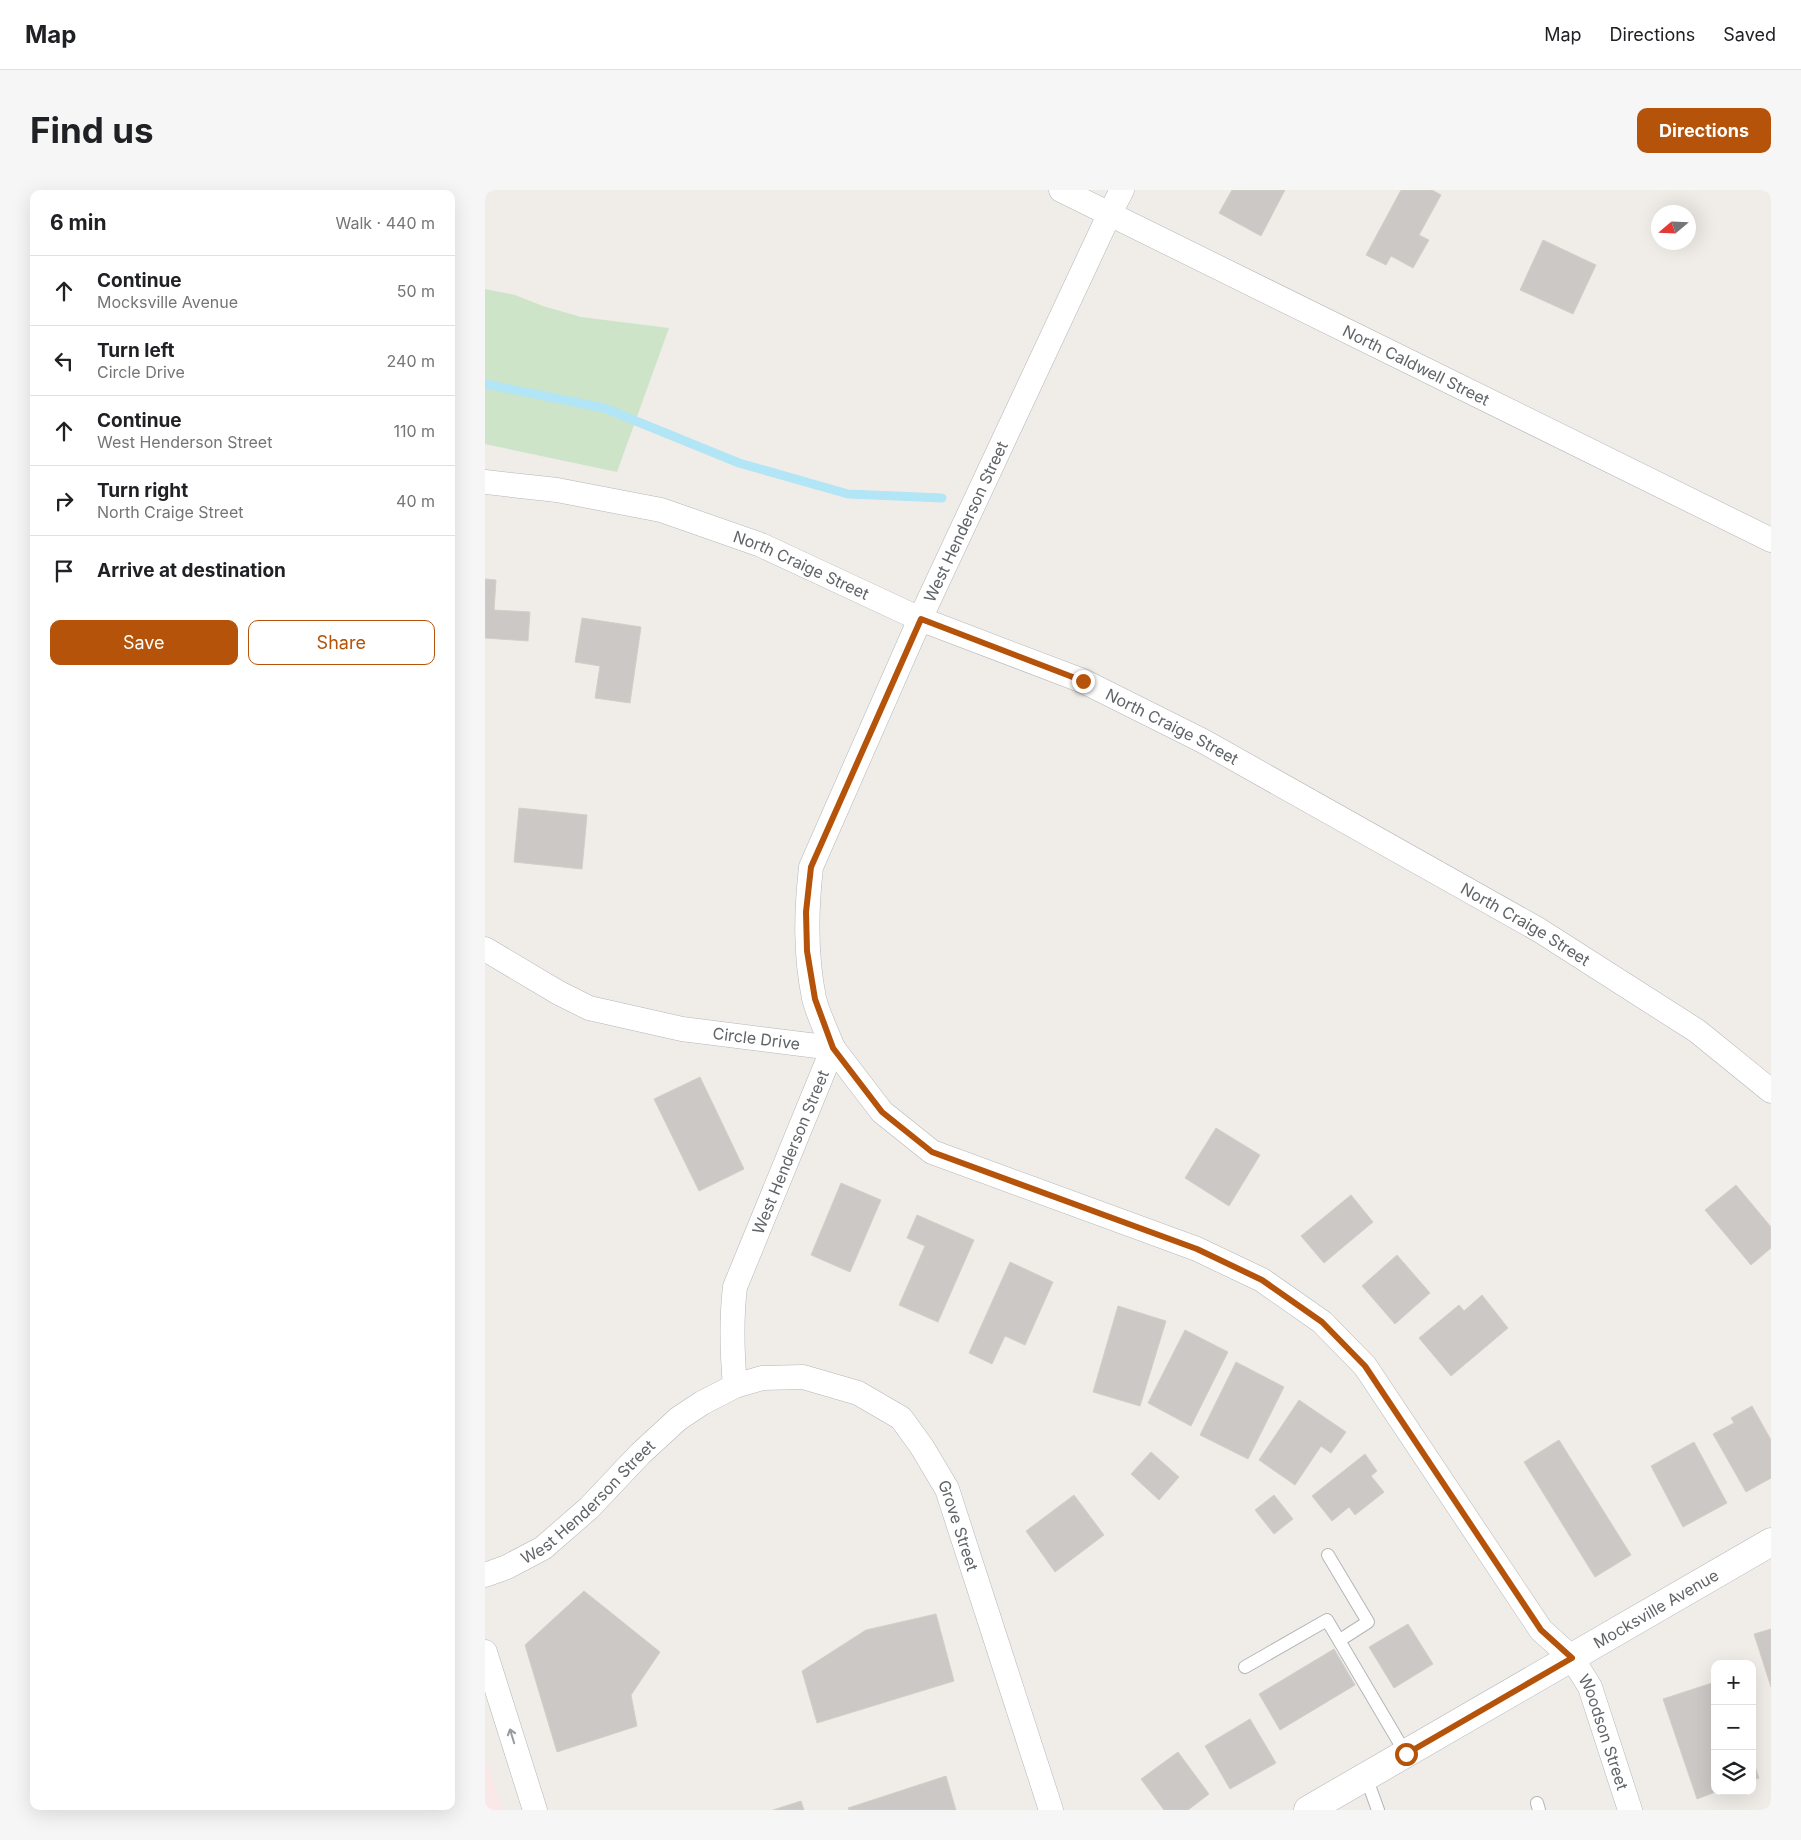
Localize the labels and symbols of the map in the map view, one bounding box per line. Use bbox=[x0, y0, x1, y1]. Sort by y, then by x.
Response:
north arrow bbox=[1651, 205, 1696, 250]
street label: North Caldwell Street bbox=[1340, 321, 1493, 410]
street label: West Henderson Street bbox=[919, 438, 1012, 605]
street label: North Craige Street bbox=[731, 526, 872, 604]
route end bbox=[1072, 670, 1095, 693]
street label: North Craige Street bbox=[1102, 684, 1242, 769]
street label: North Craige Street bbox=[1457, 878, 1594, 970]
street label: Circle Drive bbox=[712, 1023, 801, 1054]
street label: West Henderson Street bbox=[748, 1067, 833, 1237]
street label: West Henderson Street bbox=[517, 1436, 659, 1568]
street label: Grove Street bbox=[934, 1476, 983, 1573]
street label: Mocksville Avenue bbox=[1590, 1565, 1722, 1653]
street label: Woodson Street bbox=[1574, 1670, 1633, 1792]
one-way arrow bbox=[506, 1728, 516, 1744]
route start bbox=[1395, 1743, 1418, 1766]

